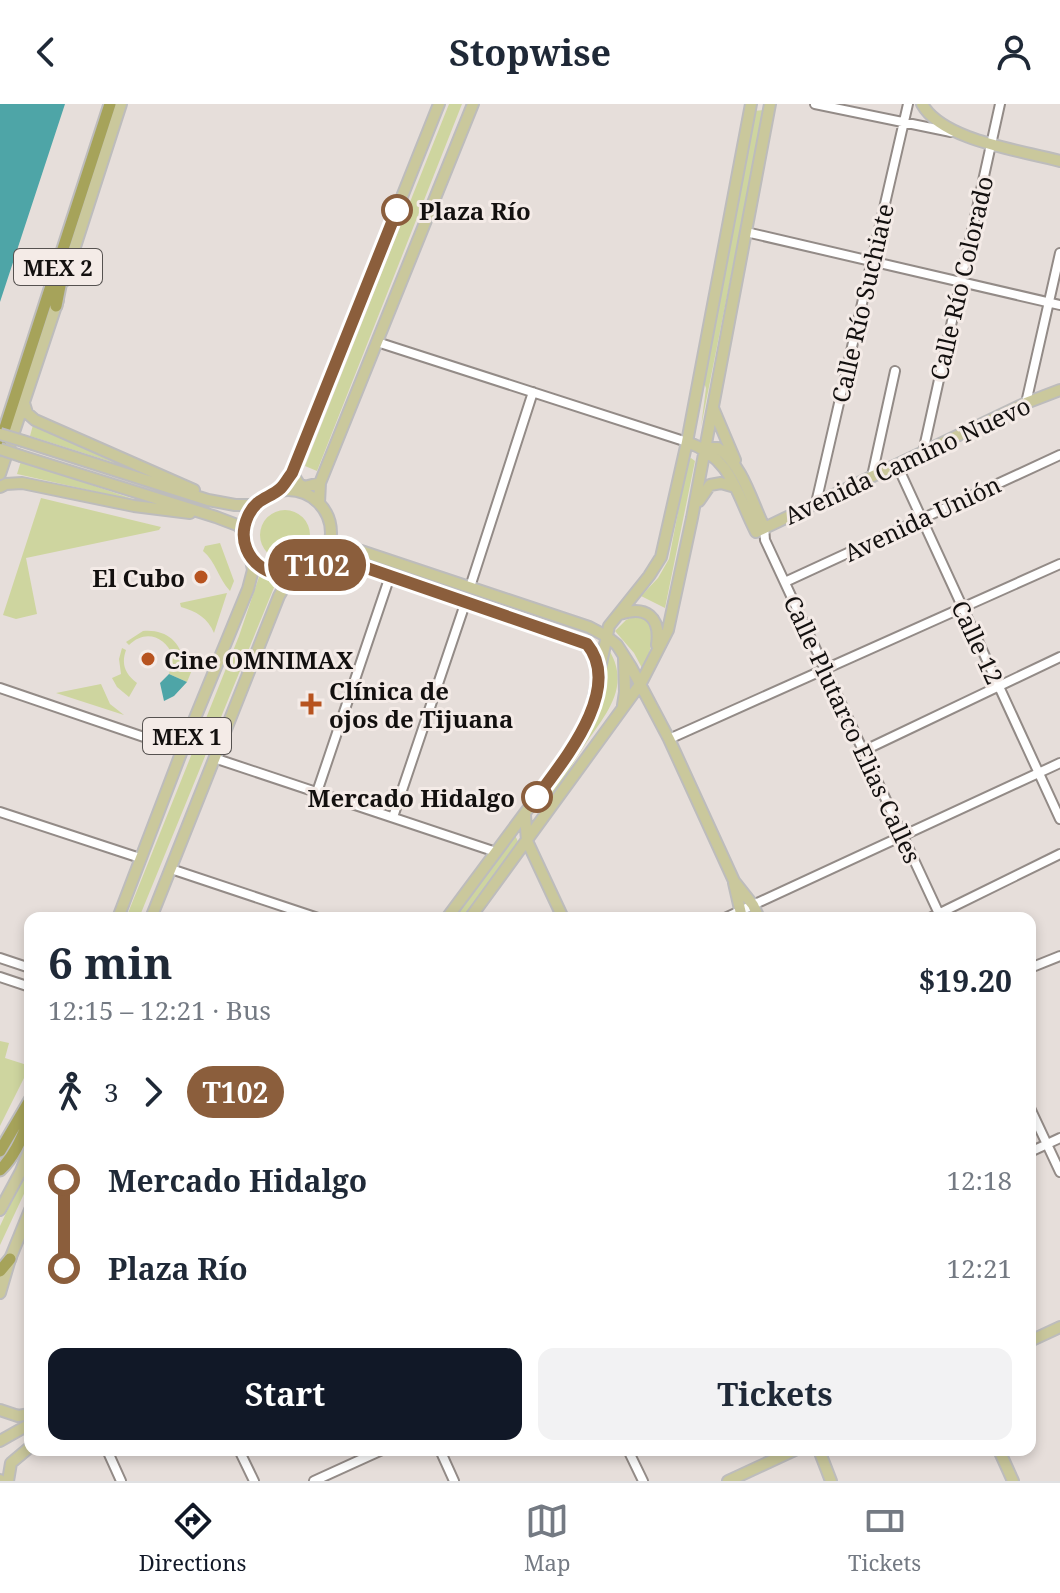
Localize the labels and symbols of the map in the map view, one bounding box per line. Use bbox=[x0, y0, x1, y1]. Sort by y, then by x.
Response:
street label: Calle Río Colorado bbox=[921, 173, 1001, 383]
place label: Plaza Río bbox=[419, 194, 531, 227]
marker: Plaza Río bbox=[382, 195, 412, 225]
street label: Calle Río Suchiate bbox=[823, 200, 901, 406]
road number: MEX 2 bbox=[14, 249, 102, 285]
street label: Avenida Camino Nuevo bbox=[778, 388, 1036, 532]
street label: Avenida Unión bbox=[838, 467, 1006, 569]
line badge: T102 bbox=[261, 539, 373, 591]
place label: El Cubo bbox=[92, 561, 185, 594]
marker: El Cubo bbox=[192, 568, 210, 586]
street label: Calle Plutarco Elias Calles bbox=[776, 590, 930, 868]
street label: Calle 12 bbox=[944, 595, 1012, 689]
place label: Cine OMNIMAX bbox=[164, 643, 354, 676]
marker: Cine OMNIMAX bbox=[139, 650, 157, 668]
place label: Clínica de ojos de Tijuana bbox=[329, 674, 513, 735]
marker: Clínica de ojos de Tijuana bbox=[300, 693, 322, 715]
road number: MEX 1 bbox=[143, 718, 231, 754]
place label: Mercado Hidalgo bbox=[308, 781, 515, 814]
marker: Mercado Hidalgo bbox=[522, 782, 552, 812]

